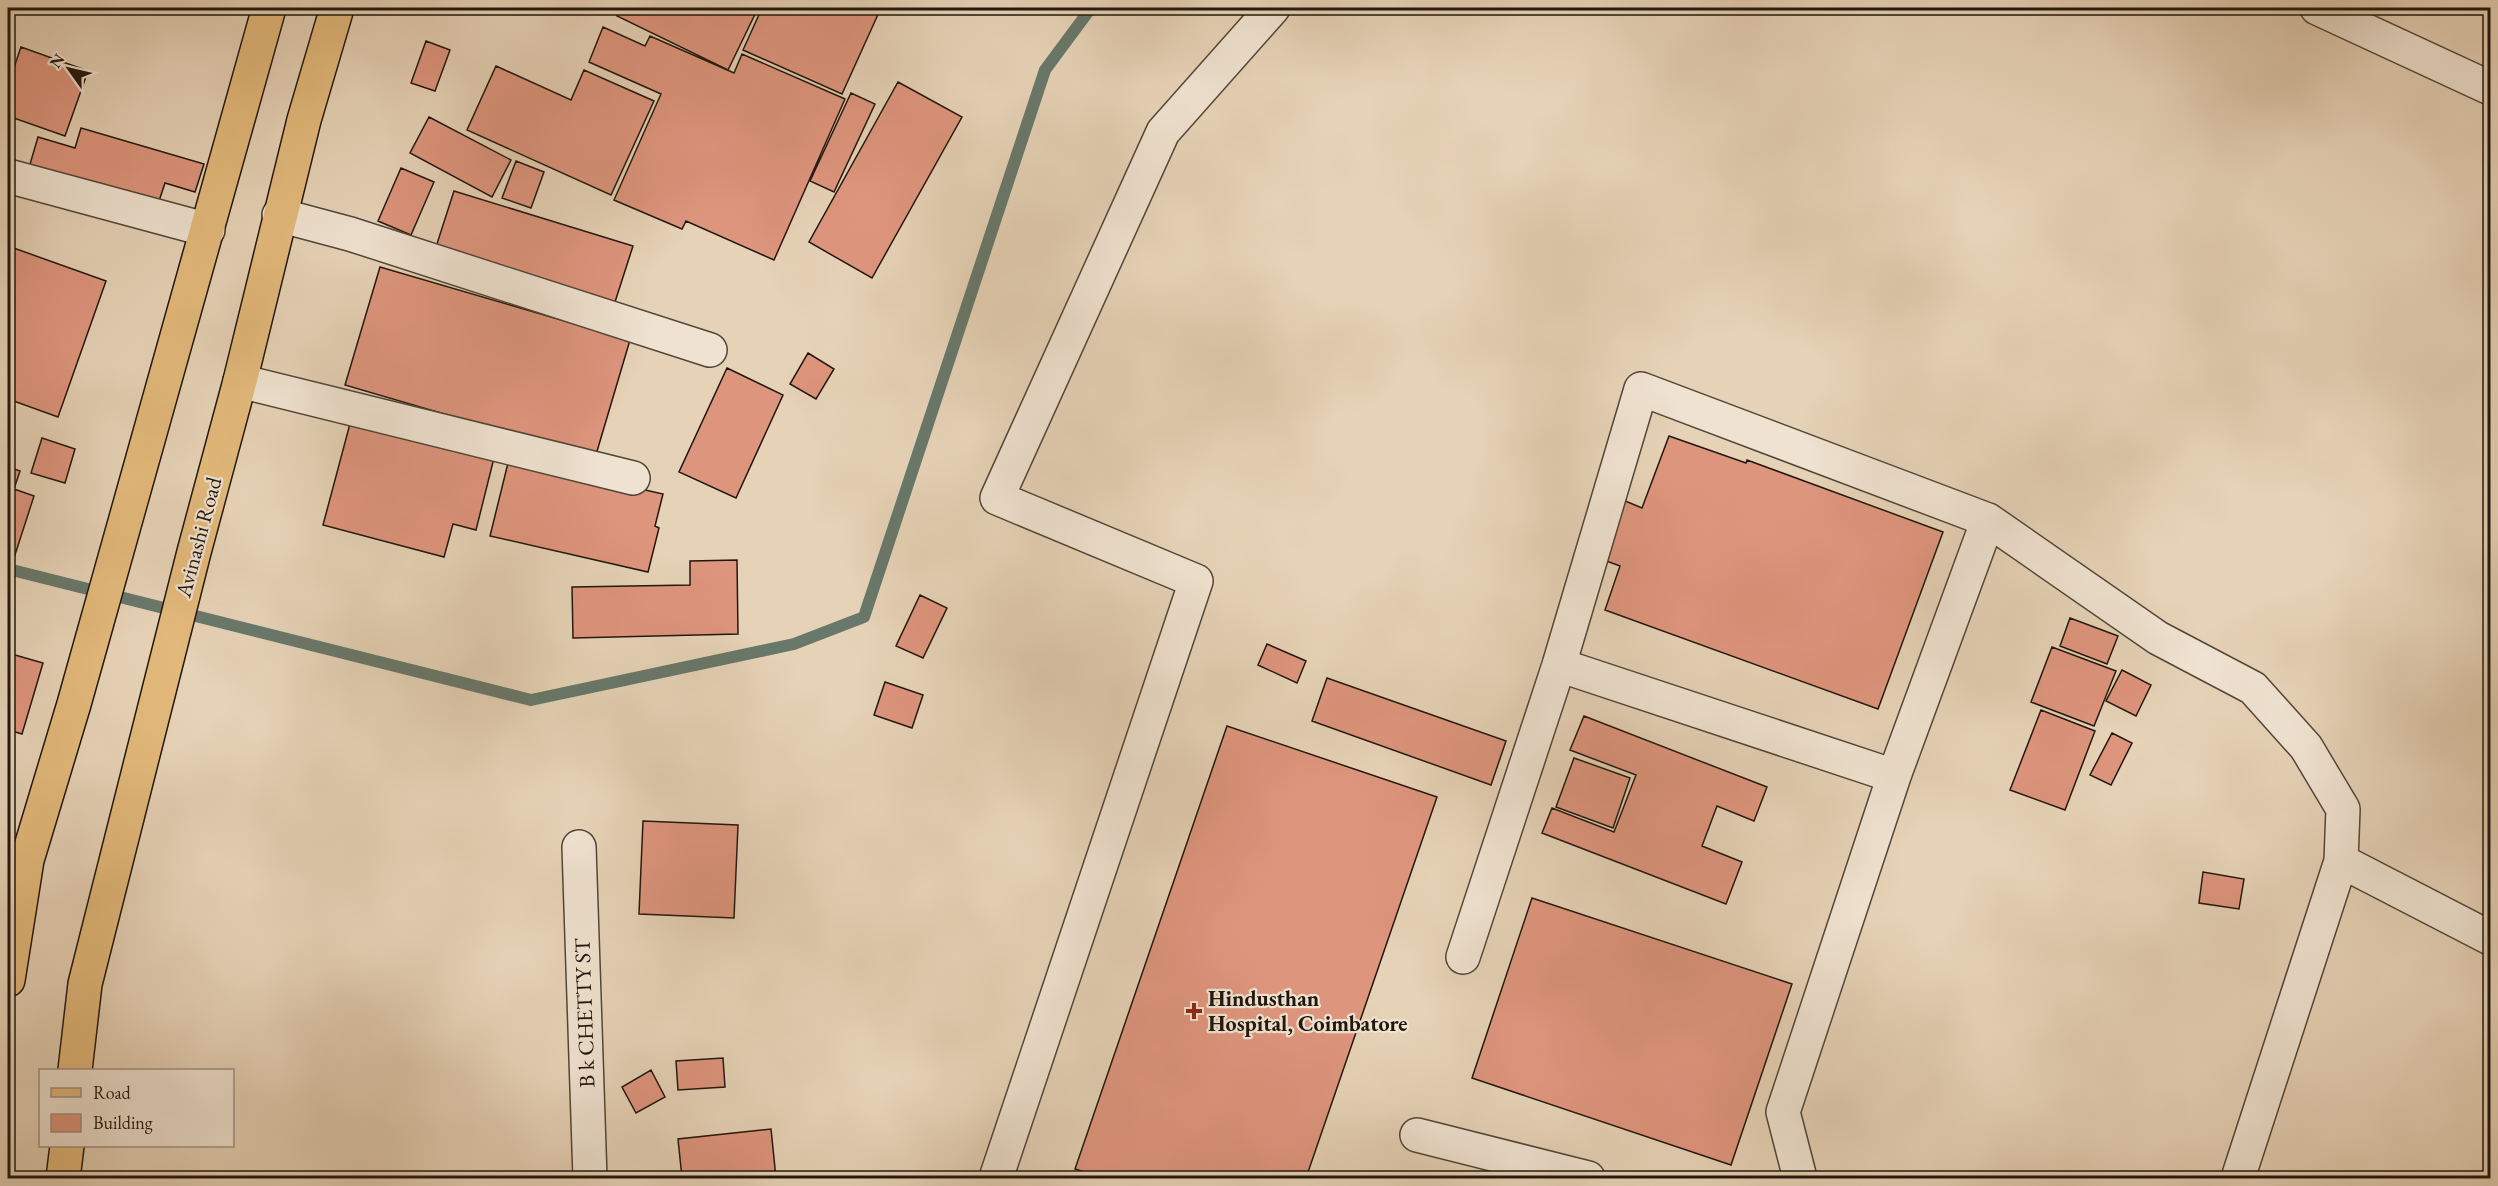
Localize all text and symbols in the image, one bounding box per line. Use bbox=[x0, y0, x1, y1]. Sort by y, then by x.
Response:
north arrow bbox=[39, 39, 99, 99]
text: N bbox=[45, 50, 69, 72]
street label: Avinashi Road bbox=[168, 473, 229, 601]
street label: B k CHETTY ST bbox=[567, 938, 602, 1088]
place label: Hindusthan Hospital, Coimbatore bbox=[1208, 984, 1407, 1038]
marker: Hindusthan Hospital, Coimbatore bbox=[1185, 1002, 1203, 1020]
legend bbox=[39, 1069, 234, 1147]
text: Road bbox=[93, 1081, 132, 1104]
text: Building bbox=[93, 1111, 153, 1134]

